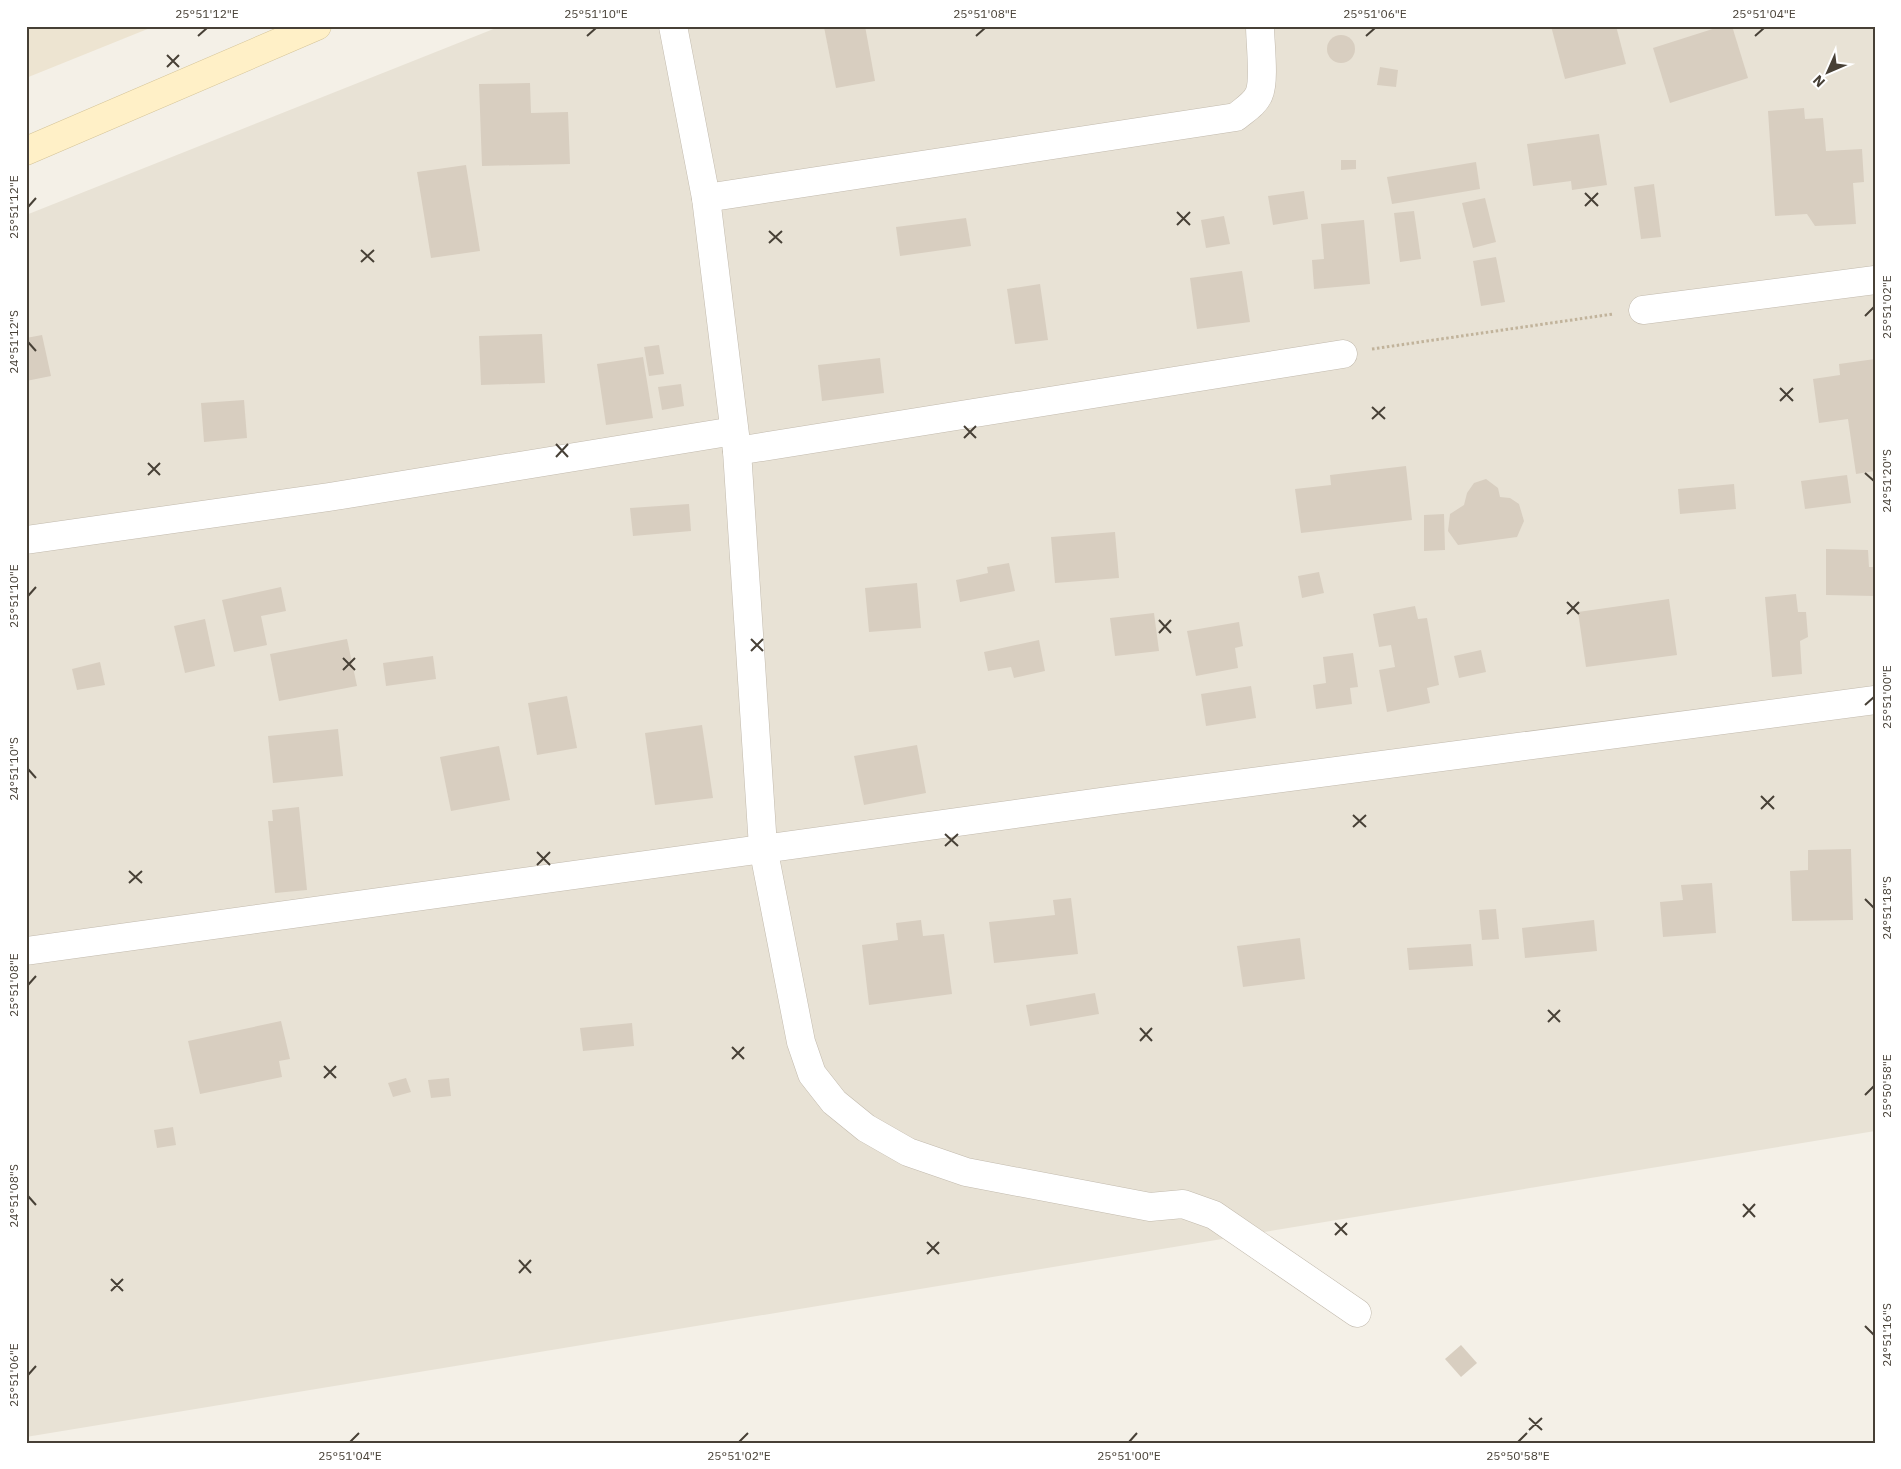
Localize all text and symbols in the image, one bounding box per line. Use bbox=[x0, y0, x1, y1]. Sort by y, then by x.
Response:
text: 25°51'12"E bbox=[175, 6, 239, 21]
text: 25°51'10"E bbox=[564, 6, 628, 21]
text: 25°51'08"E bbox=[953, 6, 1017, 21]
text: 25°51'06"E bbox=[1343, 6, 1407, 21]
text: 25°51'04"E bbox=[1732, 6, 1796, 21]
north arrow bbox=[1804, 48, 1854, 98]
text: N bbox=[1809, 71, 1829, 91]
text: 25°51'12"E bbox=[6, 175, 21, 239]
text: 25°51'02"E bbox=[1879, 275, 1894, 339]
text: 24°51'12"S bbox=[6, 310, 21, 374]
text: 24°51'20"S bbox=[1879, 449, 1894, 513]
text: 25°51'10"E bbox=[6, 564, 21, 628]
text: 25°51'00"E bbox=[1879, 665, 1894, 729]
text: 24°51'10"S bbox=[6, 737, 21, 801]
text: 24°51'18"S bbox=[1879, 876, 1894, 940]
text: 25°51'08"E bbox=[6, 953, 21, 1017]
text: 25°50'58"E bbox=[1879, 1054, 1894, 1118]
text: 24°51'08"S bbox=[6, 1164, 21, 1228]
text: 24°51'16"S bbox=[1879, 1303, 1894, 1367]
text: 25°51'06"E bbox=[6, 1343, 21, 1407]
text: 25°51'04"E bbox=[318, 1448, 382, 1463]
text: 25°51'02"E bbox=[707, 1448, 771, 1463]
text: 25°51'00"E bbox=[1097, 1448, 1161, 1463]
text: 25°50'58"E bbox=[1486, 1448, 1550, 1463]

